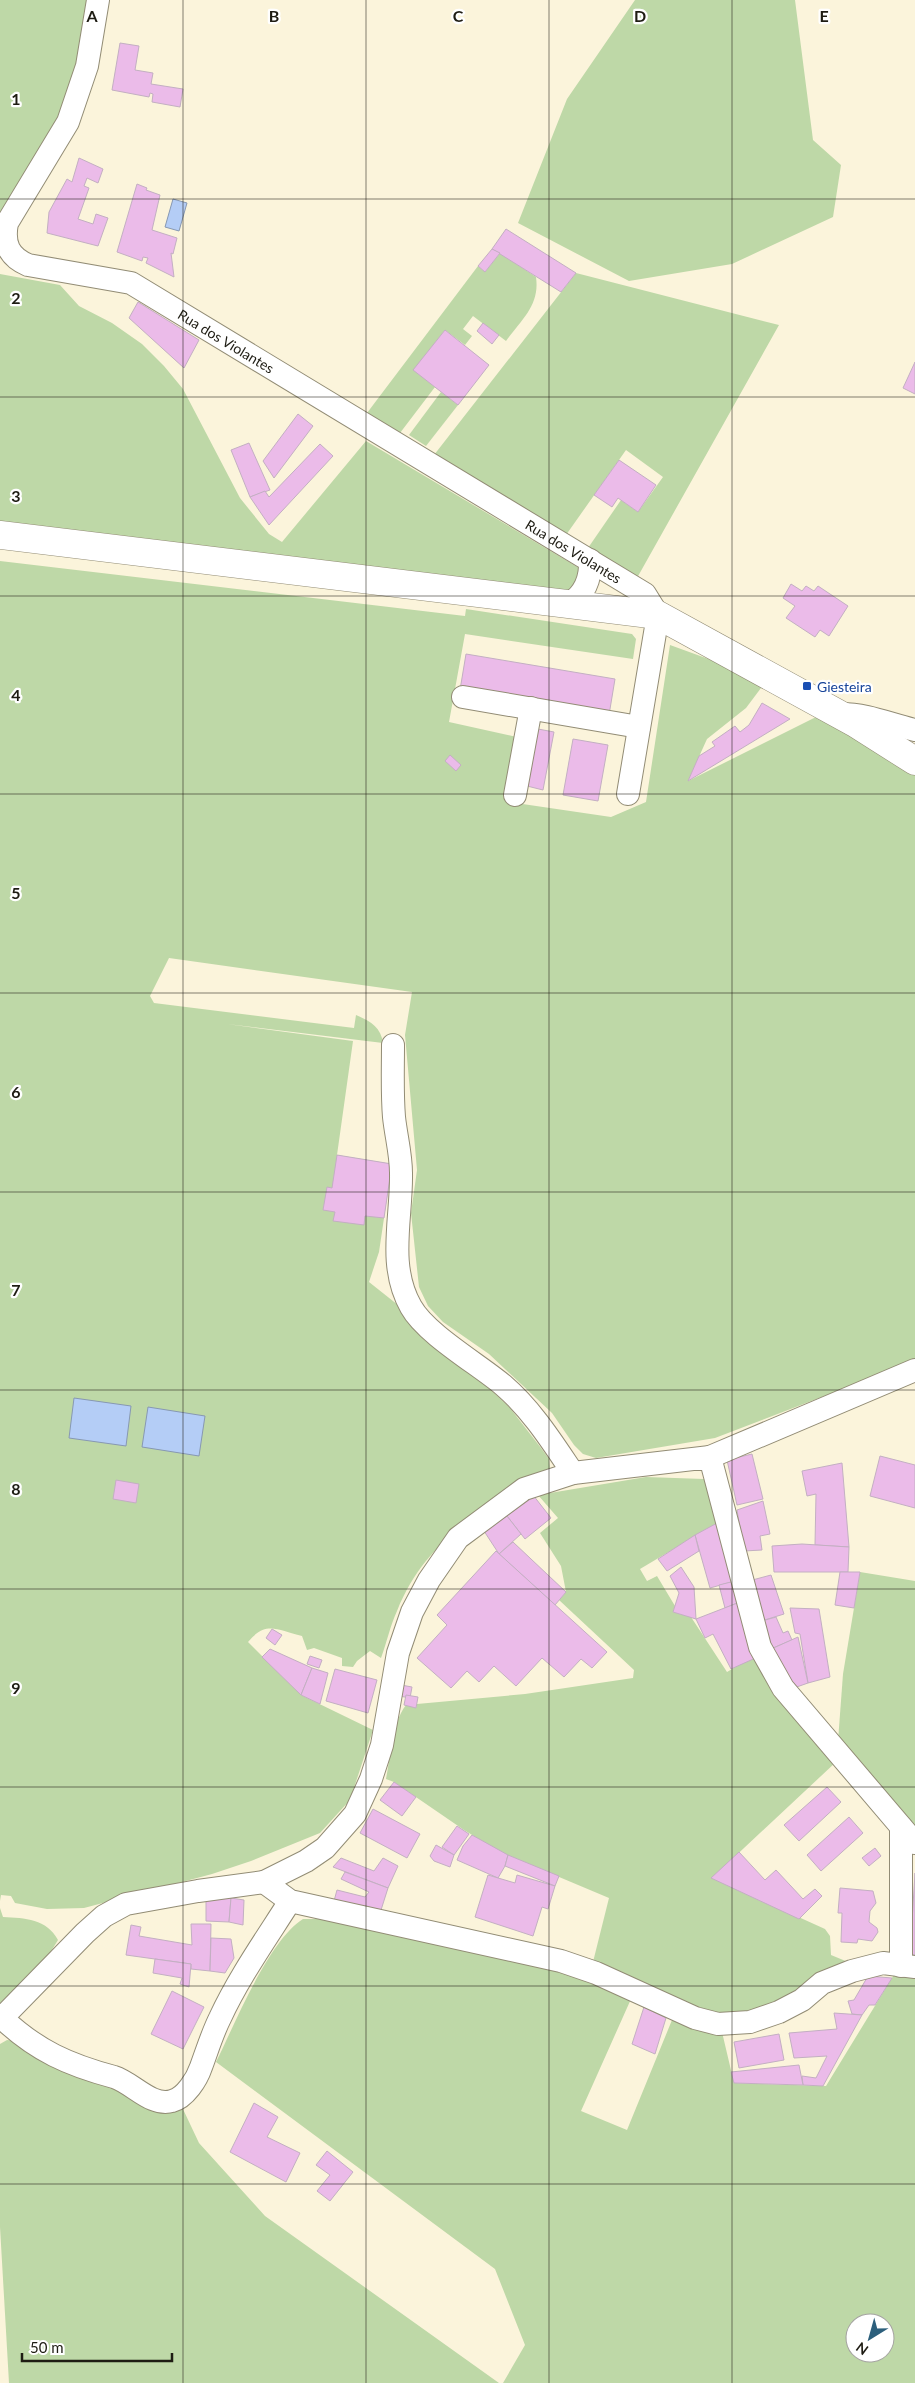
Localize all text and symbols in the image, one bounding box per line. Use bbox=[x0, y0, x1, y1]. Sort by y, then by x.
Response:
text: A bbox=[85, 6, 98, 25]
text: B bbox=[269, 6, 279, 25]
text: C bbox=[453, 6, 464, 25]
text: D bbox=[634, 6, 646, 25]
text: E bbox=[819, 6, 829, 25]
text: 1 bbox=[11, 89, 21, 108]
text: 2 bbox=[11, 288, 21, 307]
street label: Rua dos Violantes bbox=[175, 305, 277, 376]
text: 3 bbox=[11, 486, 21, 505]
street label: Rua dos Violantes bbox=[523, 515, 625, 586]
place label: Giesteira bbox=[817, 678, 872, 695]
marker: Giesteira bbox=[801, 680, 813, 692]
text: 4 bbox=[11, 685, 21, 704]
text: 5 bbox=[11, 883, 21, 902]
text: 6 bbox=[11, 1082, 21, 1101]
text: 7 bbox=[11, 1280, 21, 1299]
text: 8 bbox=[11, 1479, 21, 1498]
text: 9 bbox=[11, 1678, 21, 1697]
north arrow bbox=[845, 2313, 895, 2363]
scale bar bbox=[22, 2330, 172, 2362]
text: 50 m bbox=[30, 2338, 64, 2356]
text: N bbox=[852, 2339, 871, 2359]

